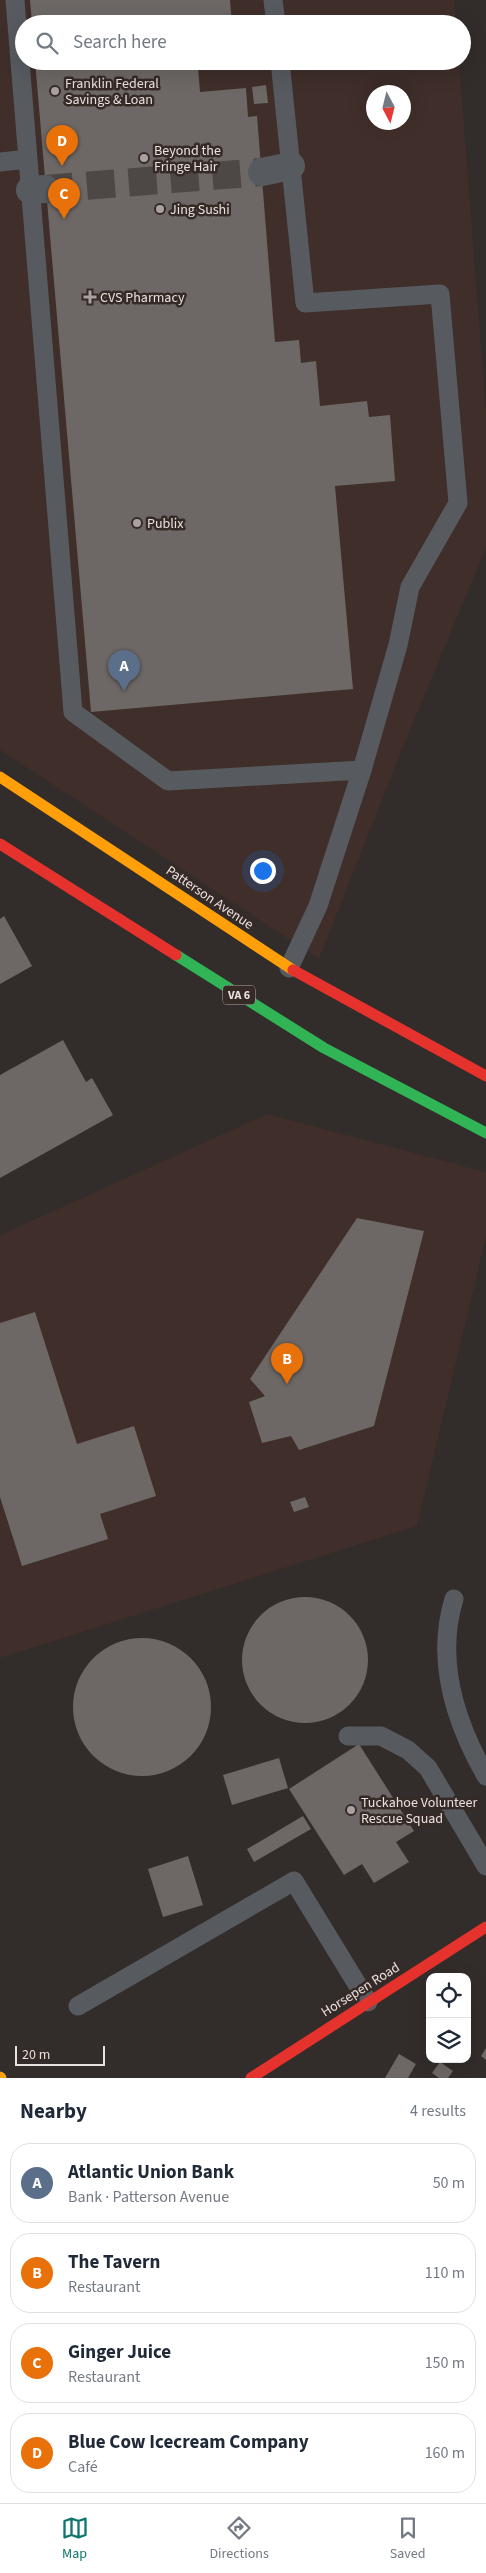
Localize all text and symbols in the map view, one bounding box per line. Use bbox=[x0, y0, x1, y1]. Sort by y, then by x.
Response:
search box bbox=[15, 15, 471, 70]
icon: search bbox=[33, 29, 61, 57]
text: Search here bbox=[73, 29, 167, 56]
place label: Franklin Federal Savings & Loan bbox=[65, 74, 159, 110]
marker: Franklin Federal Savings & Loan bbox=[49, 85, 61, 97]
north arrow bbox=[366, 85, 411, 130]
pin: D bbox=[46, 125, 78, 166]
place label: Beyond the Fringe Hair bbox=[154, 141, 221, 177]
marker: Beyond the Fringe Hair bbox=[138, 152, 150, 164]
pin: C bbox=[48, 178, 80, 219]
place label: Jing Sushi bbox=[170, 200, 230, 220]
marker: Jing Sushi bbox=[154, 203, 166, 215]
place label: CVS Pharmacy bbox=[100, 288, 185, 308]
marker: CVS Pharmacy bbox=[84, 291, 96, 303]
place label: Publix bbox=[147, 514, 184, 534]
marker: Publix bbox=[131, 517, 143, 529]
pin: A bbox=[108, 650, 140, 691]
your location bbox=[250, 858, 276, 884]
street label: Patterson Avenue bbox=[162, 861, 257, 935]
road number: VA 6 bbox=[223, 986, 255, 1004]
pin: B bbox=[271, 1343, 303, 1384]
place label: Tuckahoe Volunteer Rescue Squad bbox=[361, 1793, 478, 1829]
marker: Tuckahoe Volunteer Rescue Squad bbox=[345, 1804, 357, 1816]
street label: Horsepen Road bbox=[317, 1958, 404, 2022]
map controls bbox=[426, 1973, 471, 2063]
button: locate bbox=[426, 1973, 471, 2018]
button: layers bbox=[426, 2018, 471, 2063]
scale bar bbox=[15, 2043, 105, 2066]
text: 20 m bbox=[22, 2045, 50, 2065]
text: Nearby bbox=[20, 2096, 87, 2126]
text: 4 results bbox=[410, 2100, 466, 2122]
text: Atlantic Union Bank bbox=[68, 2159, 234, 2186]
text: A bbox=[32, 2172, 42, 2194]
text: 50 m bbox=[433, 2172, 465, 2194]
text: Bank · Patterson Avenue bbox=[68, 2186, 229, 2208]
text: The Tavern bbox=[68, 2249, 160, 2276]
text: B bbox=[32, 2262, 42, 2284]
text: 110 m bbox=[425, 2262, 465, 2284]
text: Restaurant bbox=[68, 2276, 141, 2298]
text: Ginger Juice bbox=[68, 2339, 171, 2366]
text: C bbox=[32, 2352, 42, 2374]
text: 150 m bbox=[425, 2352, 465, 2374]
text: Restaurant bbox=[68, 2366, 141, 2388]
text: Blue Cow Icecream Company bbox=[68, 2429, 309, 2456]
text: D bbox=[32, 2442, 42, 2464]
text: 160 m bbox=[425, 2442, 465, 2464]
text: Café bbox=[68, 2456, 98, 2478]
tab: Map bbox=[61, 2514, 89, 2564]
tab: Directions bbox=[210, 2514, 269, 2564]
tab: Saved bbox=[390, 2514, 425, 2564]

